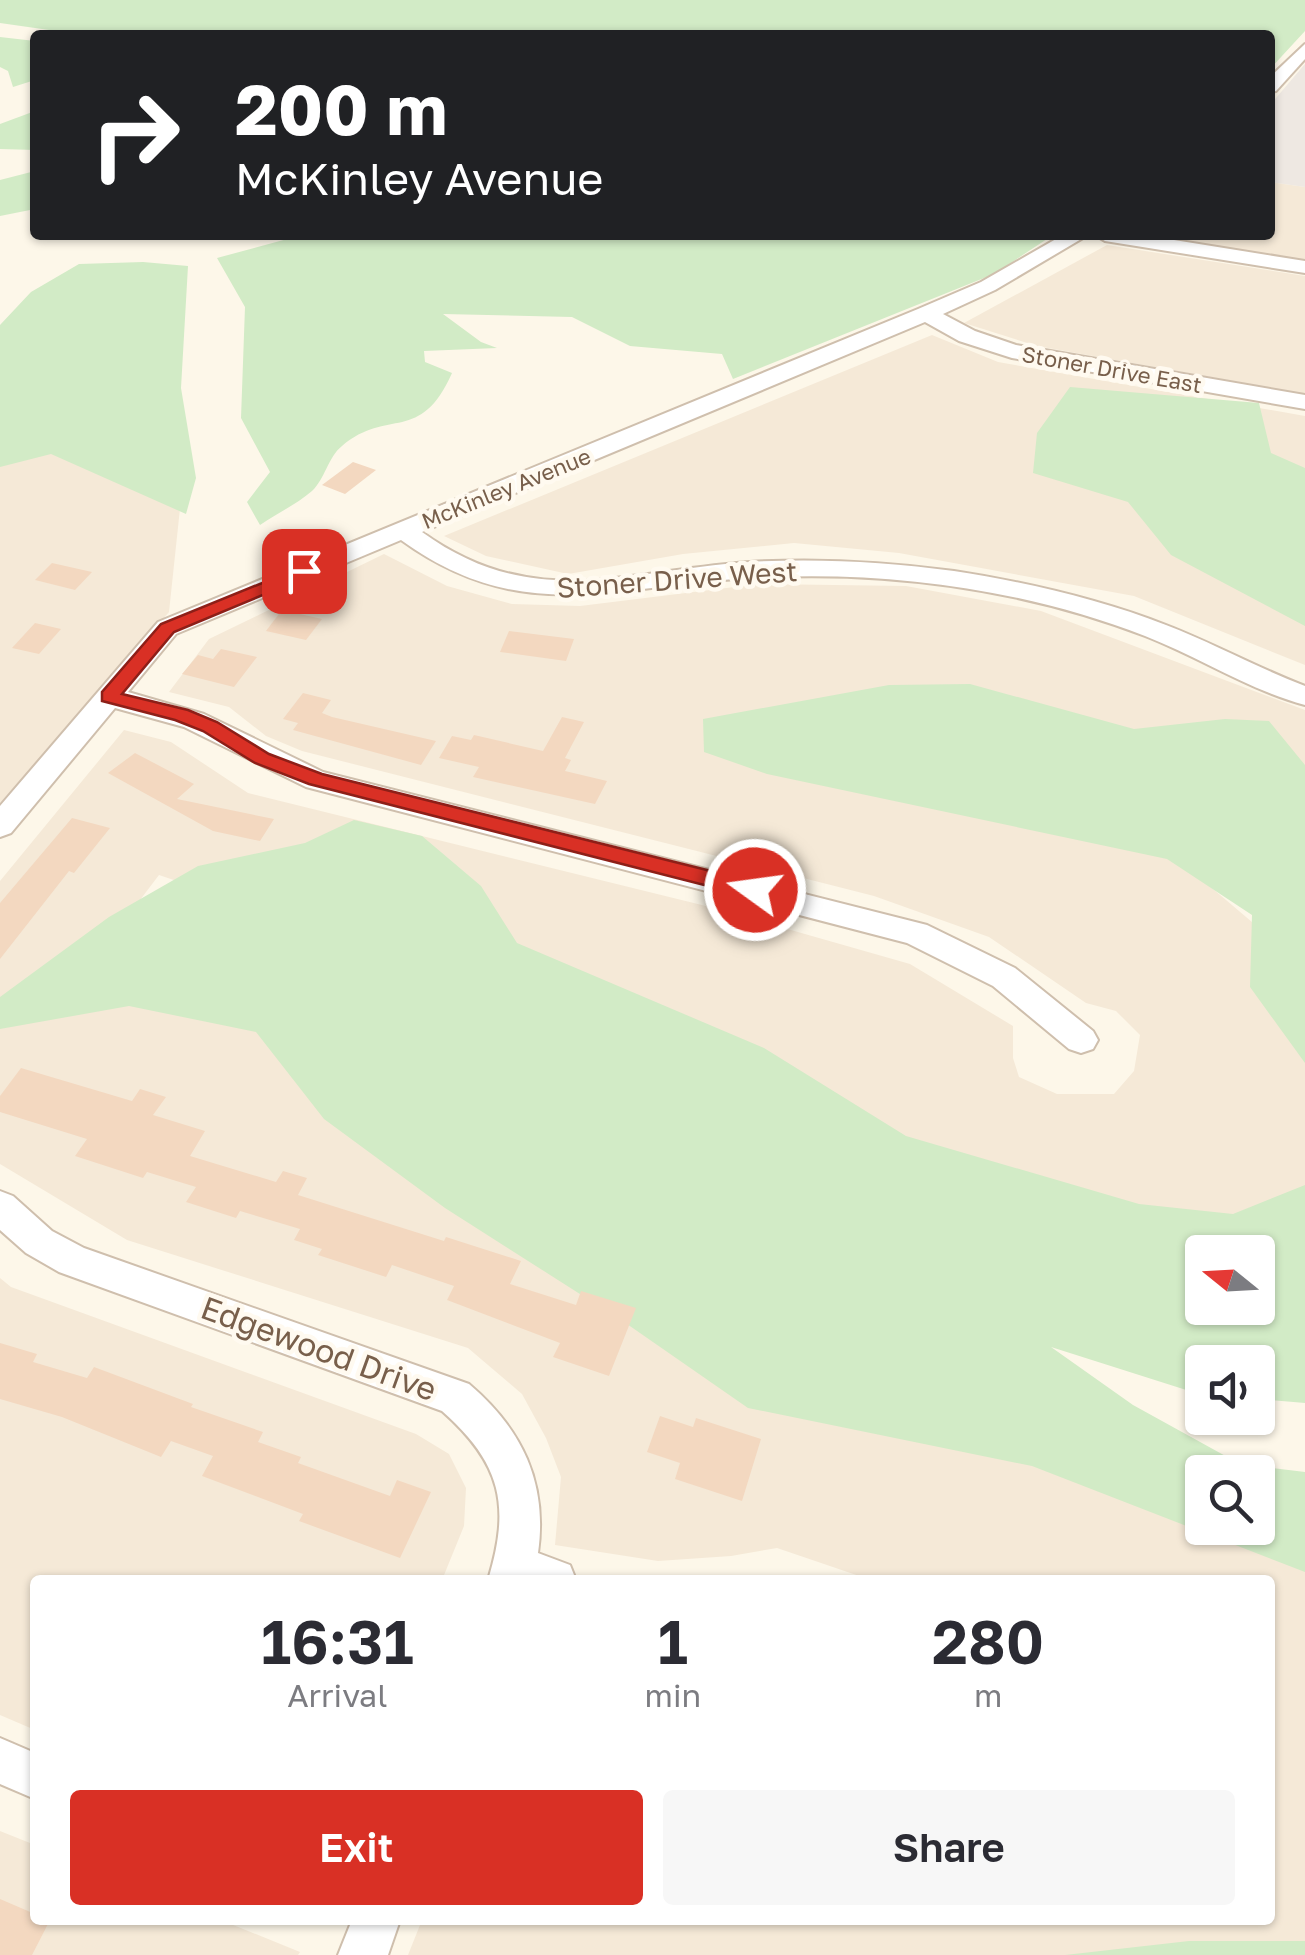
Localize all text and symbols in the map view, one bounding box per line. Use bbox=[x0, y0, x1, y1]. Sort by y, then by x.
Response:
text: 200 m bbox=[235, 66, 447, 150]
icon: right bbox=[70, 70, 200, 200]
text: McKinley Avenue bbox=[235, 151, 603, 205]
street label: Stoner Drive East bbox=[1020, 340, 1204, 398]
street label: McKinley Avenue bbox=[417, 442, 595, 534]
pin bbox=[262, 529, 347, 614]
icon: arrive bbox=[277, 544, 332, 599]
street label: Stoner Drive West bbox=[556, 554, 798, 604]
position arrow bbox=[703, 838, 807, 942]
north arrow bbox=[1185, 1235, 1275, 1325]
map controls bbox=[1185, 1235, 1275, 1545]
street label: Edgewood Drive bbox=[196, 1288, 442, 1408]
button: sound bbox=[1185, 1345, 1275, 1435]
button: search bbox=[1185, 1455, 1275, 1545]
text: 16:31 bbox=[261, 1605, 414, 1677]
text: 1 bbox=[658, 1605, 688, 1677]
text: 280 bbox=[932, 1605, 1044, 1677]
text: Arrival bbox=[287, 1676, 387, 1714]
text: min bbox=[645, 1676, 701, 1714]
text: m bbox=[974, 1676, 1002, 1714]
button: Exit bbox=[70, 1790, 643, 1905]
button: Share bbox=[663, 1790, 1235, 1905]

